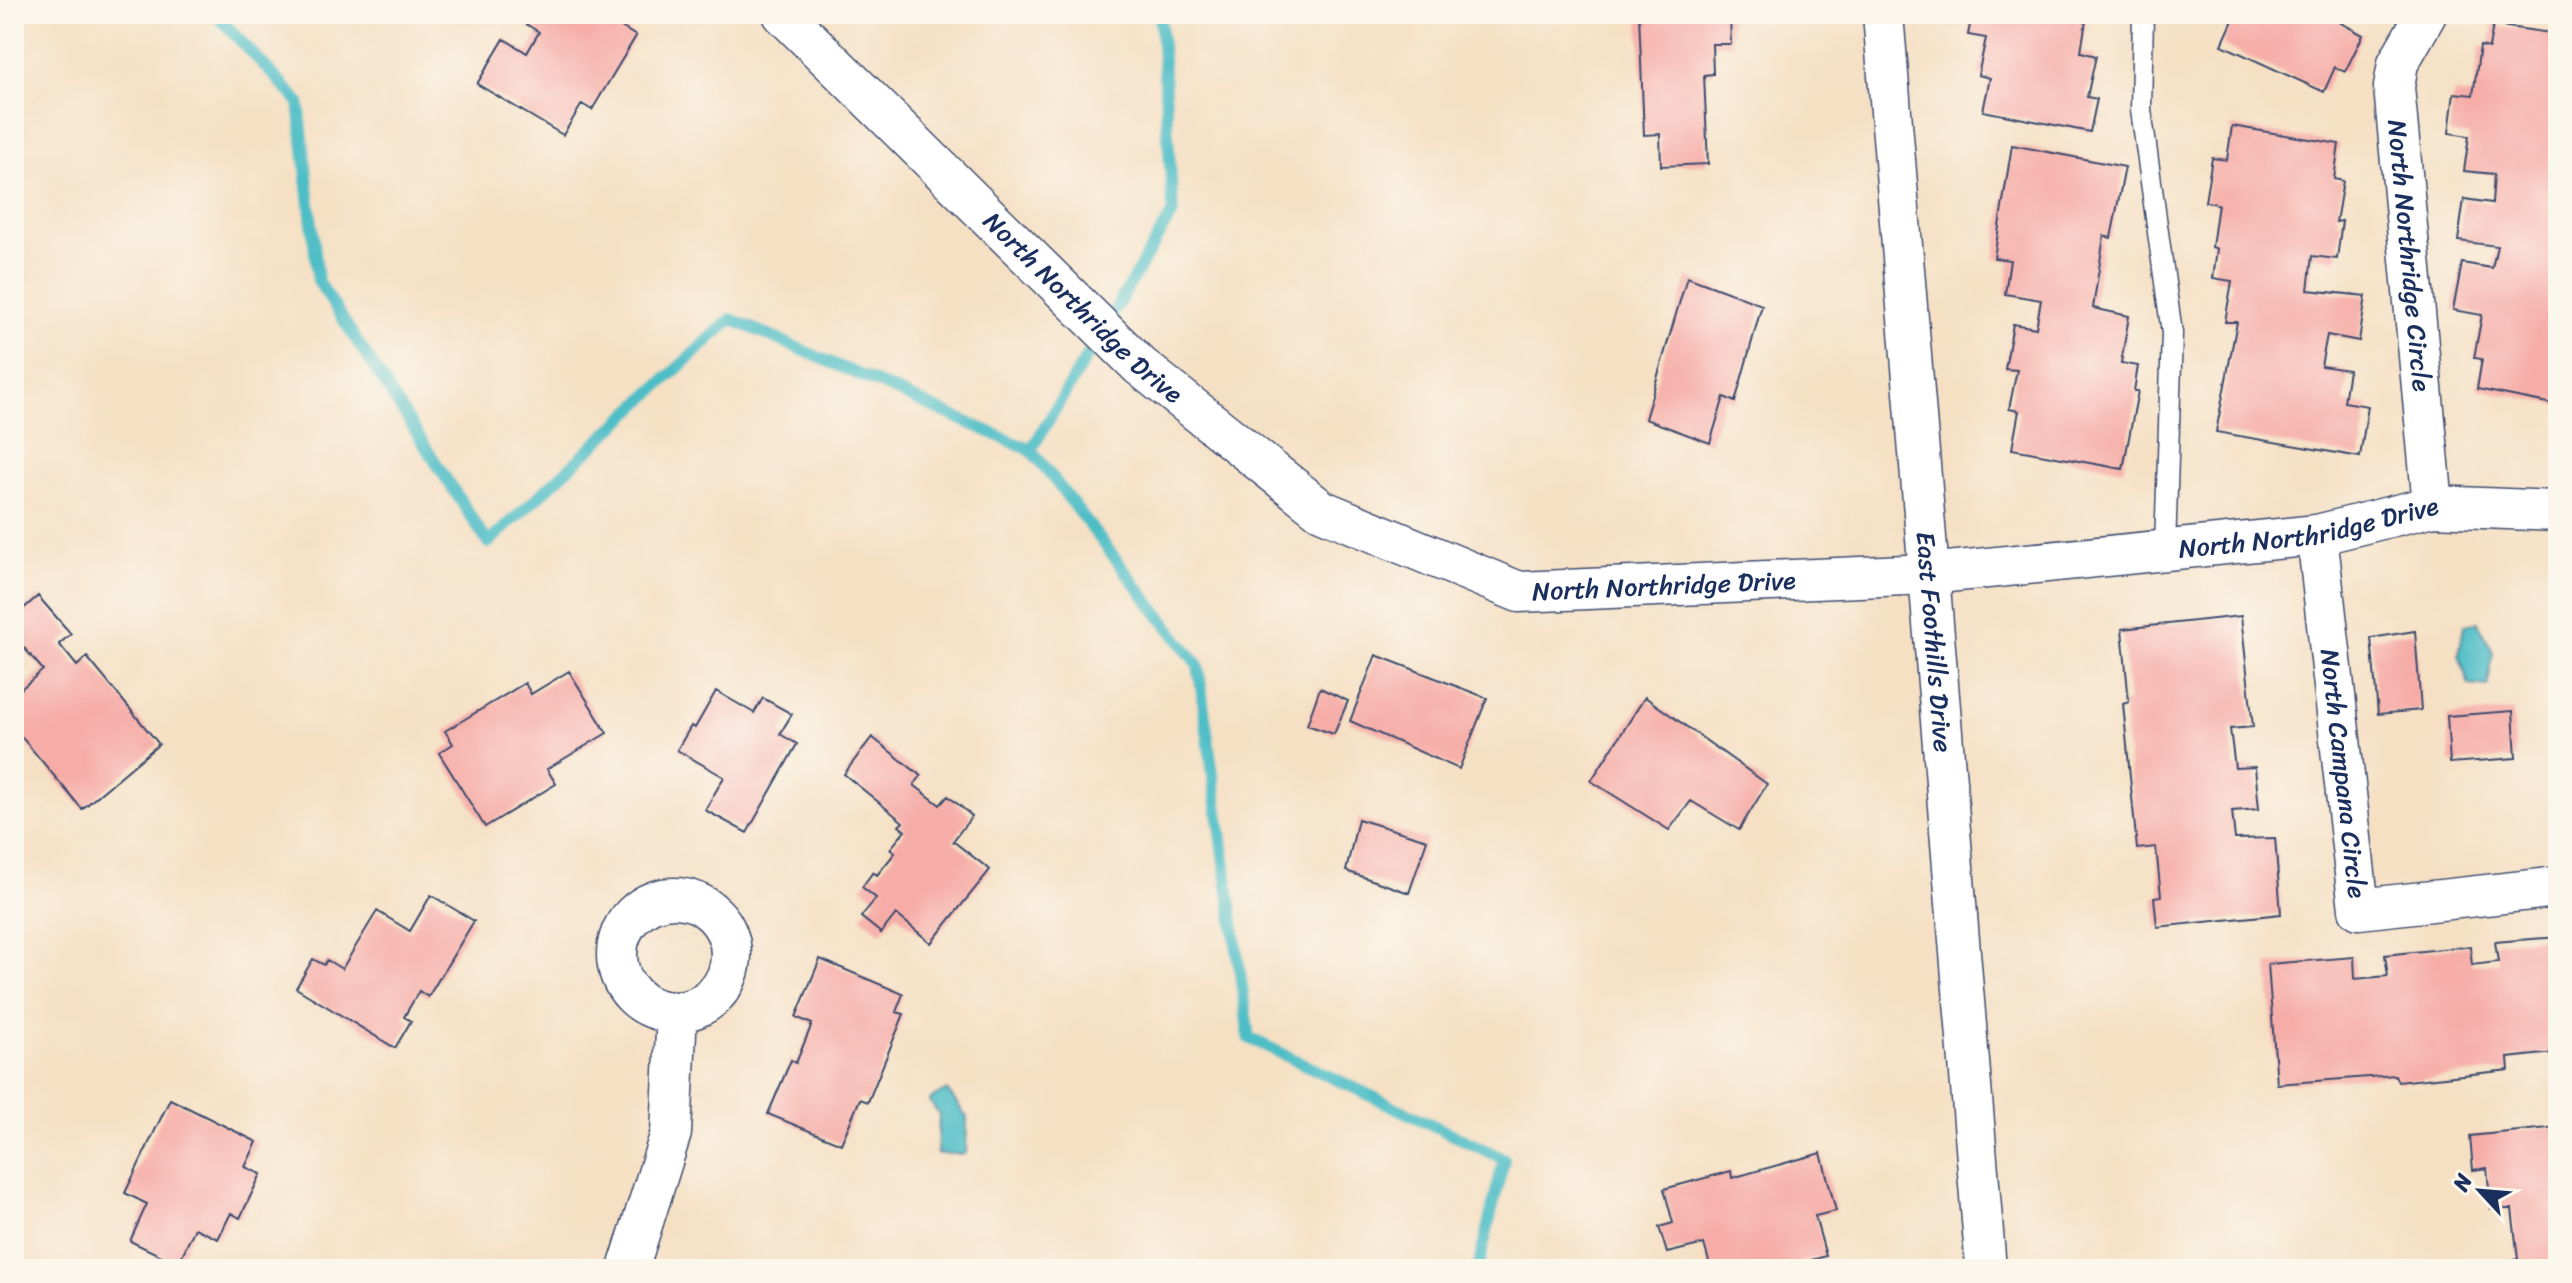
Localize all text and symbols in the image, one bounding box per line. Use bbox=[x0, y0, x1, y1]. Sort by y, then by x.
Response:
street label: North Northridge Circle bbox=[2374, 118, 2445, 394]
street label: North Northridge Drive bbox=[972, 200, 1194, 416]
street label: North Northridge Drive bbox=[2176, 482, 2444, 572]
street label: East Foothills Drive bbox=[1903, 530, 1967, 754]
street label: North Northridge Drive bbox=[1531, 557, 1797, 614]
street label: North Campana Circle bbox=[2307, 646, 2381, 901]
north arrow bbox=[2440, 1151, 2520, 1231]
text: N bbox=[2441, 1166, 2484, 1199]

